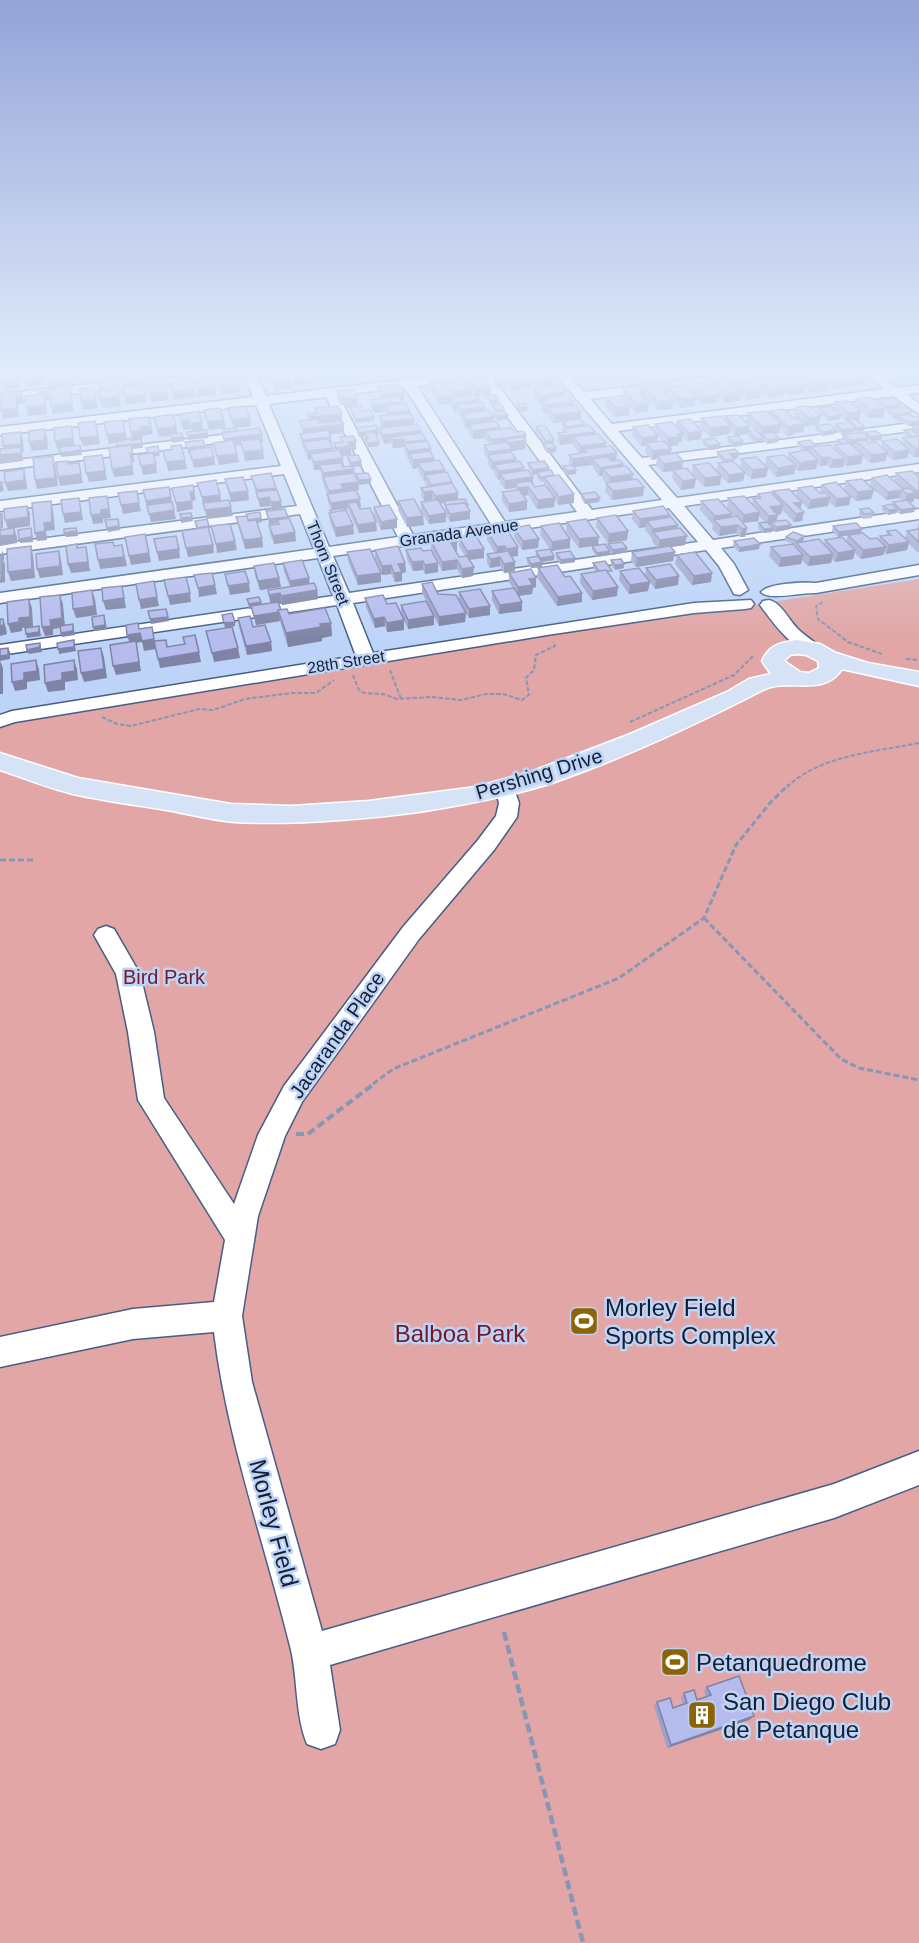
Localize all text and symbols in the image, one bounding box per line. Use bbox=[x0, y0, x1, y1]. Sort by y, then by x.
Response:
street label: Granada Avenue bbox=[398, 516, 520, 550]
street label: Thorn Street bbox=[303, 519, 353, 608]
street label: 28th Street bbox=[306, 647, 387, 677]
street label: Pershing Drive bbox=[473, 744, 605, 804]
park label: Bird Park bbox=[123, 966, 206, 988]
street label: Jacaranda Place bbox=[285, 968, 389, 1102]
place label: Morley Field Sports Complex bbox=[605, 1294, 776, 1349]
sports icon: Morley Field Sports Complex bbox=[568, 1305, 600, 1337]
park label: Balboa Park bbox=[395, 1320, 526, 1347]
street label: Morley Field bbox=[244, 1456, 304, 1590]
sports icon: Petanquedrome bbox=[659, 1646, 691, 1678]
place label: Petanquedrome bbox=[696, 1649, 867, 1676]
place label: San Diego Club de Petanque bbox=[723, 1688, 891, 1743]
building icon: San Diego Club de Petanque bbox=[686, 1699, 718, 1731]

